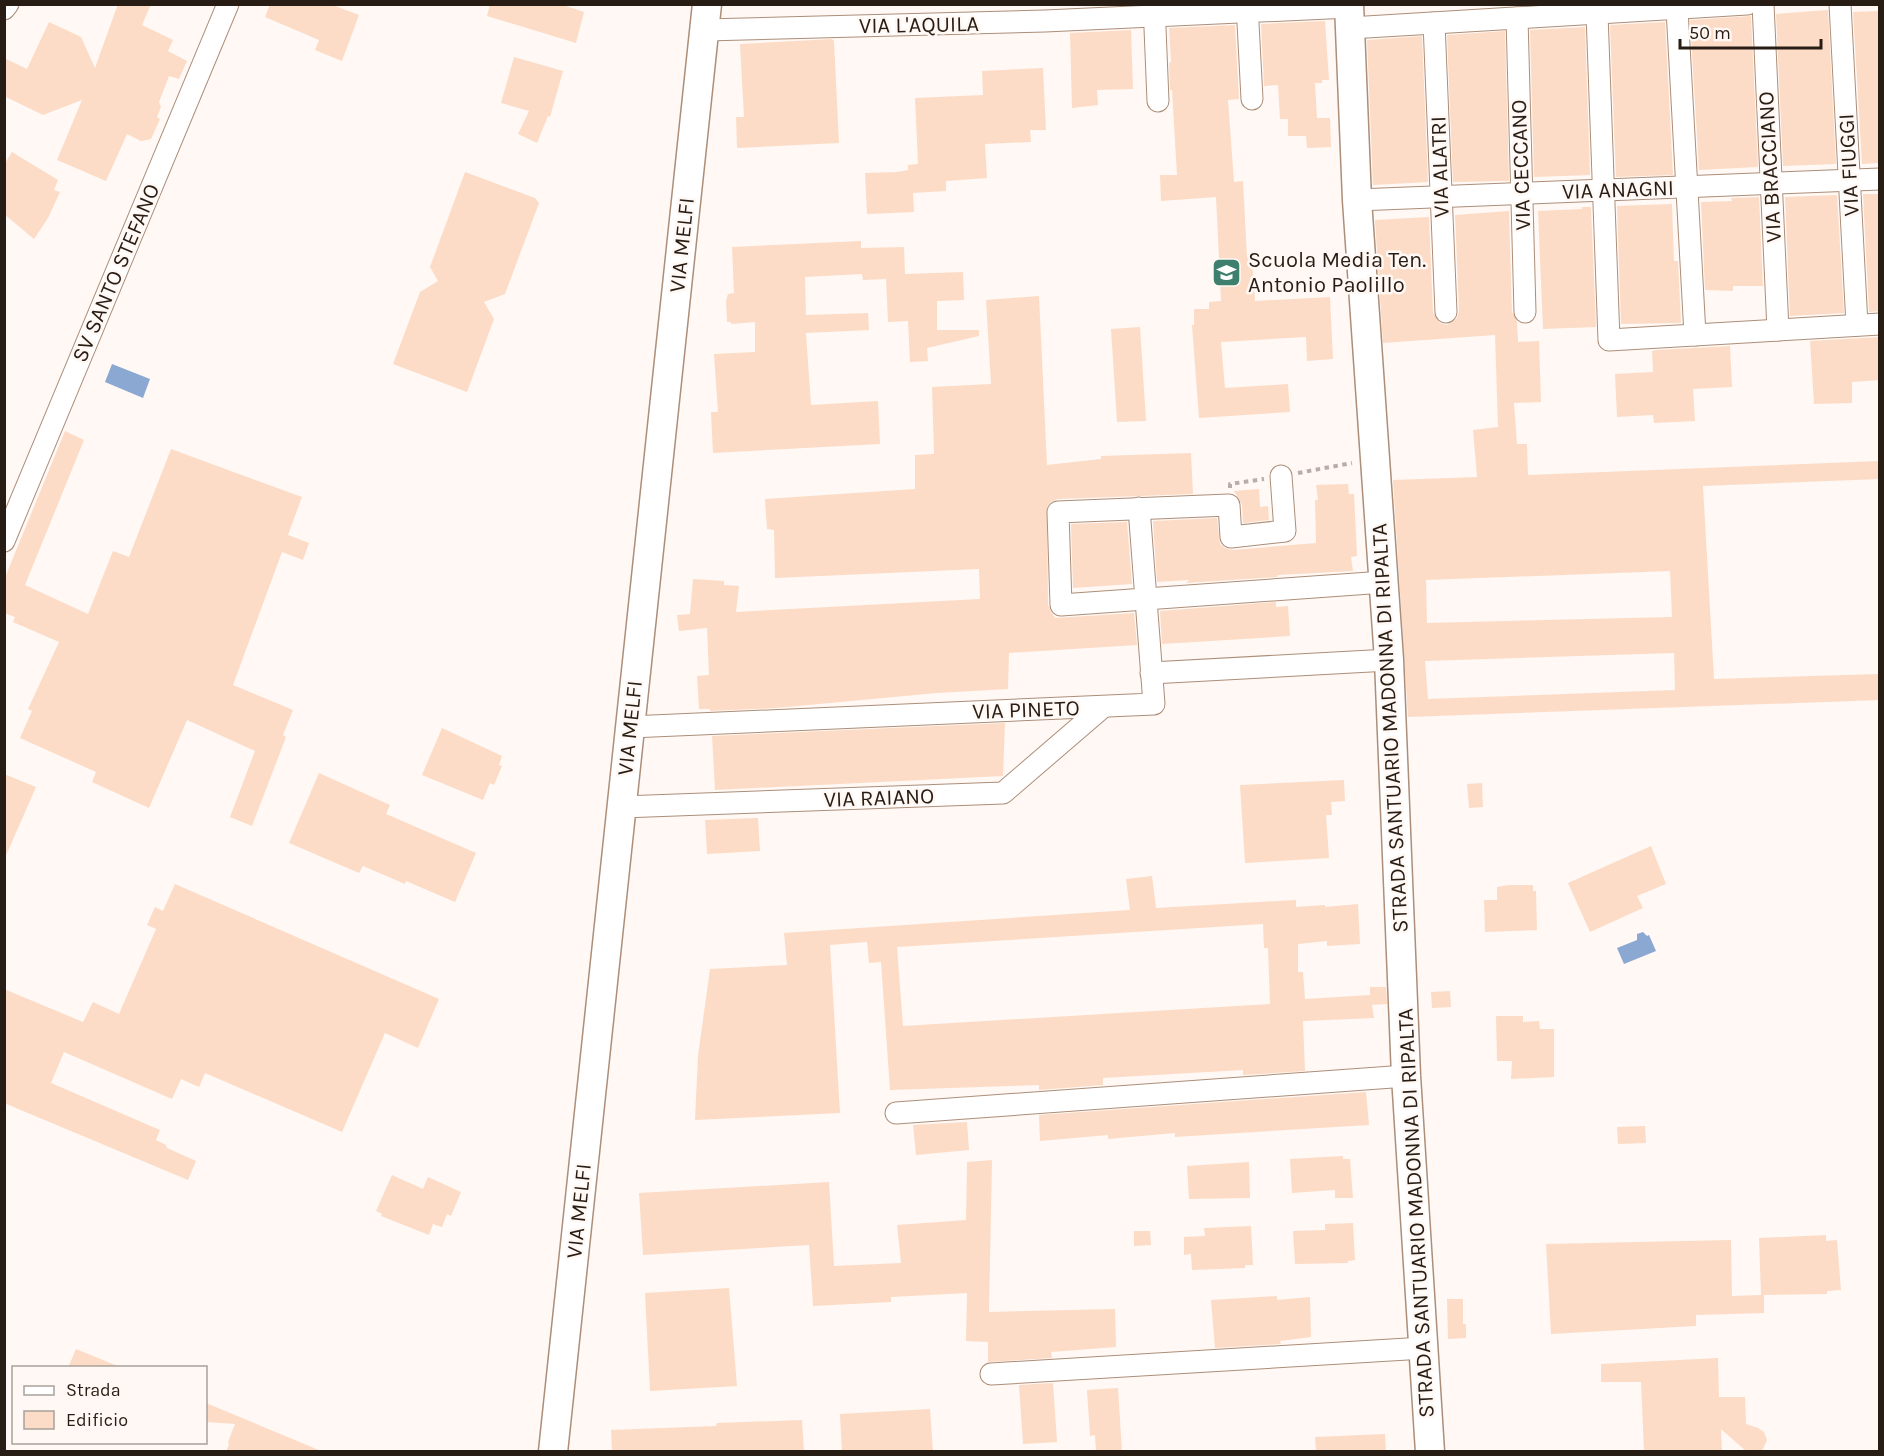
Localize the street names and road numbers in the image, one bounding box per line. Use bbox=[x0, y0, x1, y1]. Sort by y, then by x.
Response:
street label: VIA L'AQUILA bbox=[859, 11, 980, 39]
street label: VIA BRACCIANO bbox=[1753, 91, 1787, 243]
street label: VIA CECCANO bbox=[1506, 99, 1536, 231]
street label: VIA FIUGGI bbox=[1833, 113, 1865, 217]
street label: VIA ALATRI bbox=[1425, 116, 1455, 218]
street label: VIA ANAGNI bbox=[1562, 175, 1674, 205]
street label: SV SANTO STEFANO bbox=[67, 180, 165, 366]
street label: VIA MELFI bbox=[664, 196, 700, 294]
street label: STRADA SANTUARIO MADONNA DI RIPALTA bbox=[1366, 522, 1414, 934]
street label: VIA MELFI bbox=[612, 679, 648, 777]
street label: VIA PINETO bbox=[972, 695, 1080, 725]
street label: VIA RAIANO bbox=[823, 783, 935, 813]
street label: STRADA SANTUARIO MADONNA DI RIPALTA bbox=[1392, 1007, 1440, 1419]
street label: VIA MELFI bbox=[561, 1162, 597, 1260]

